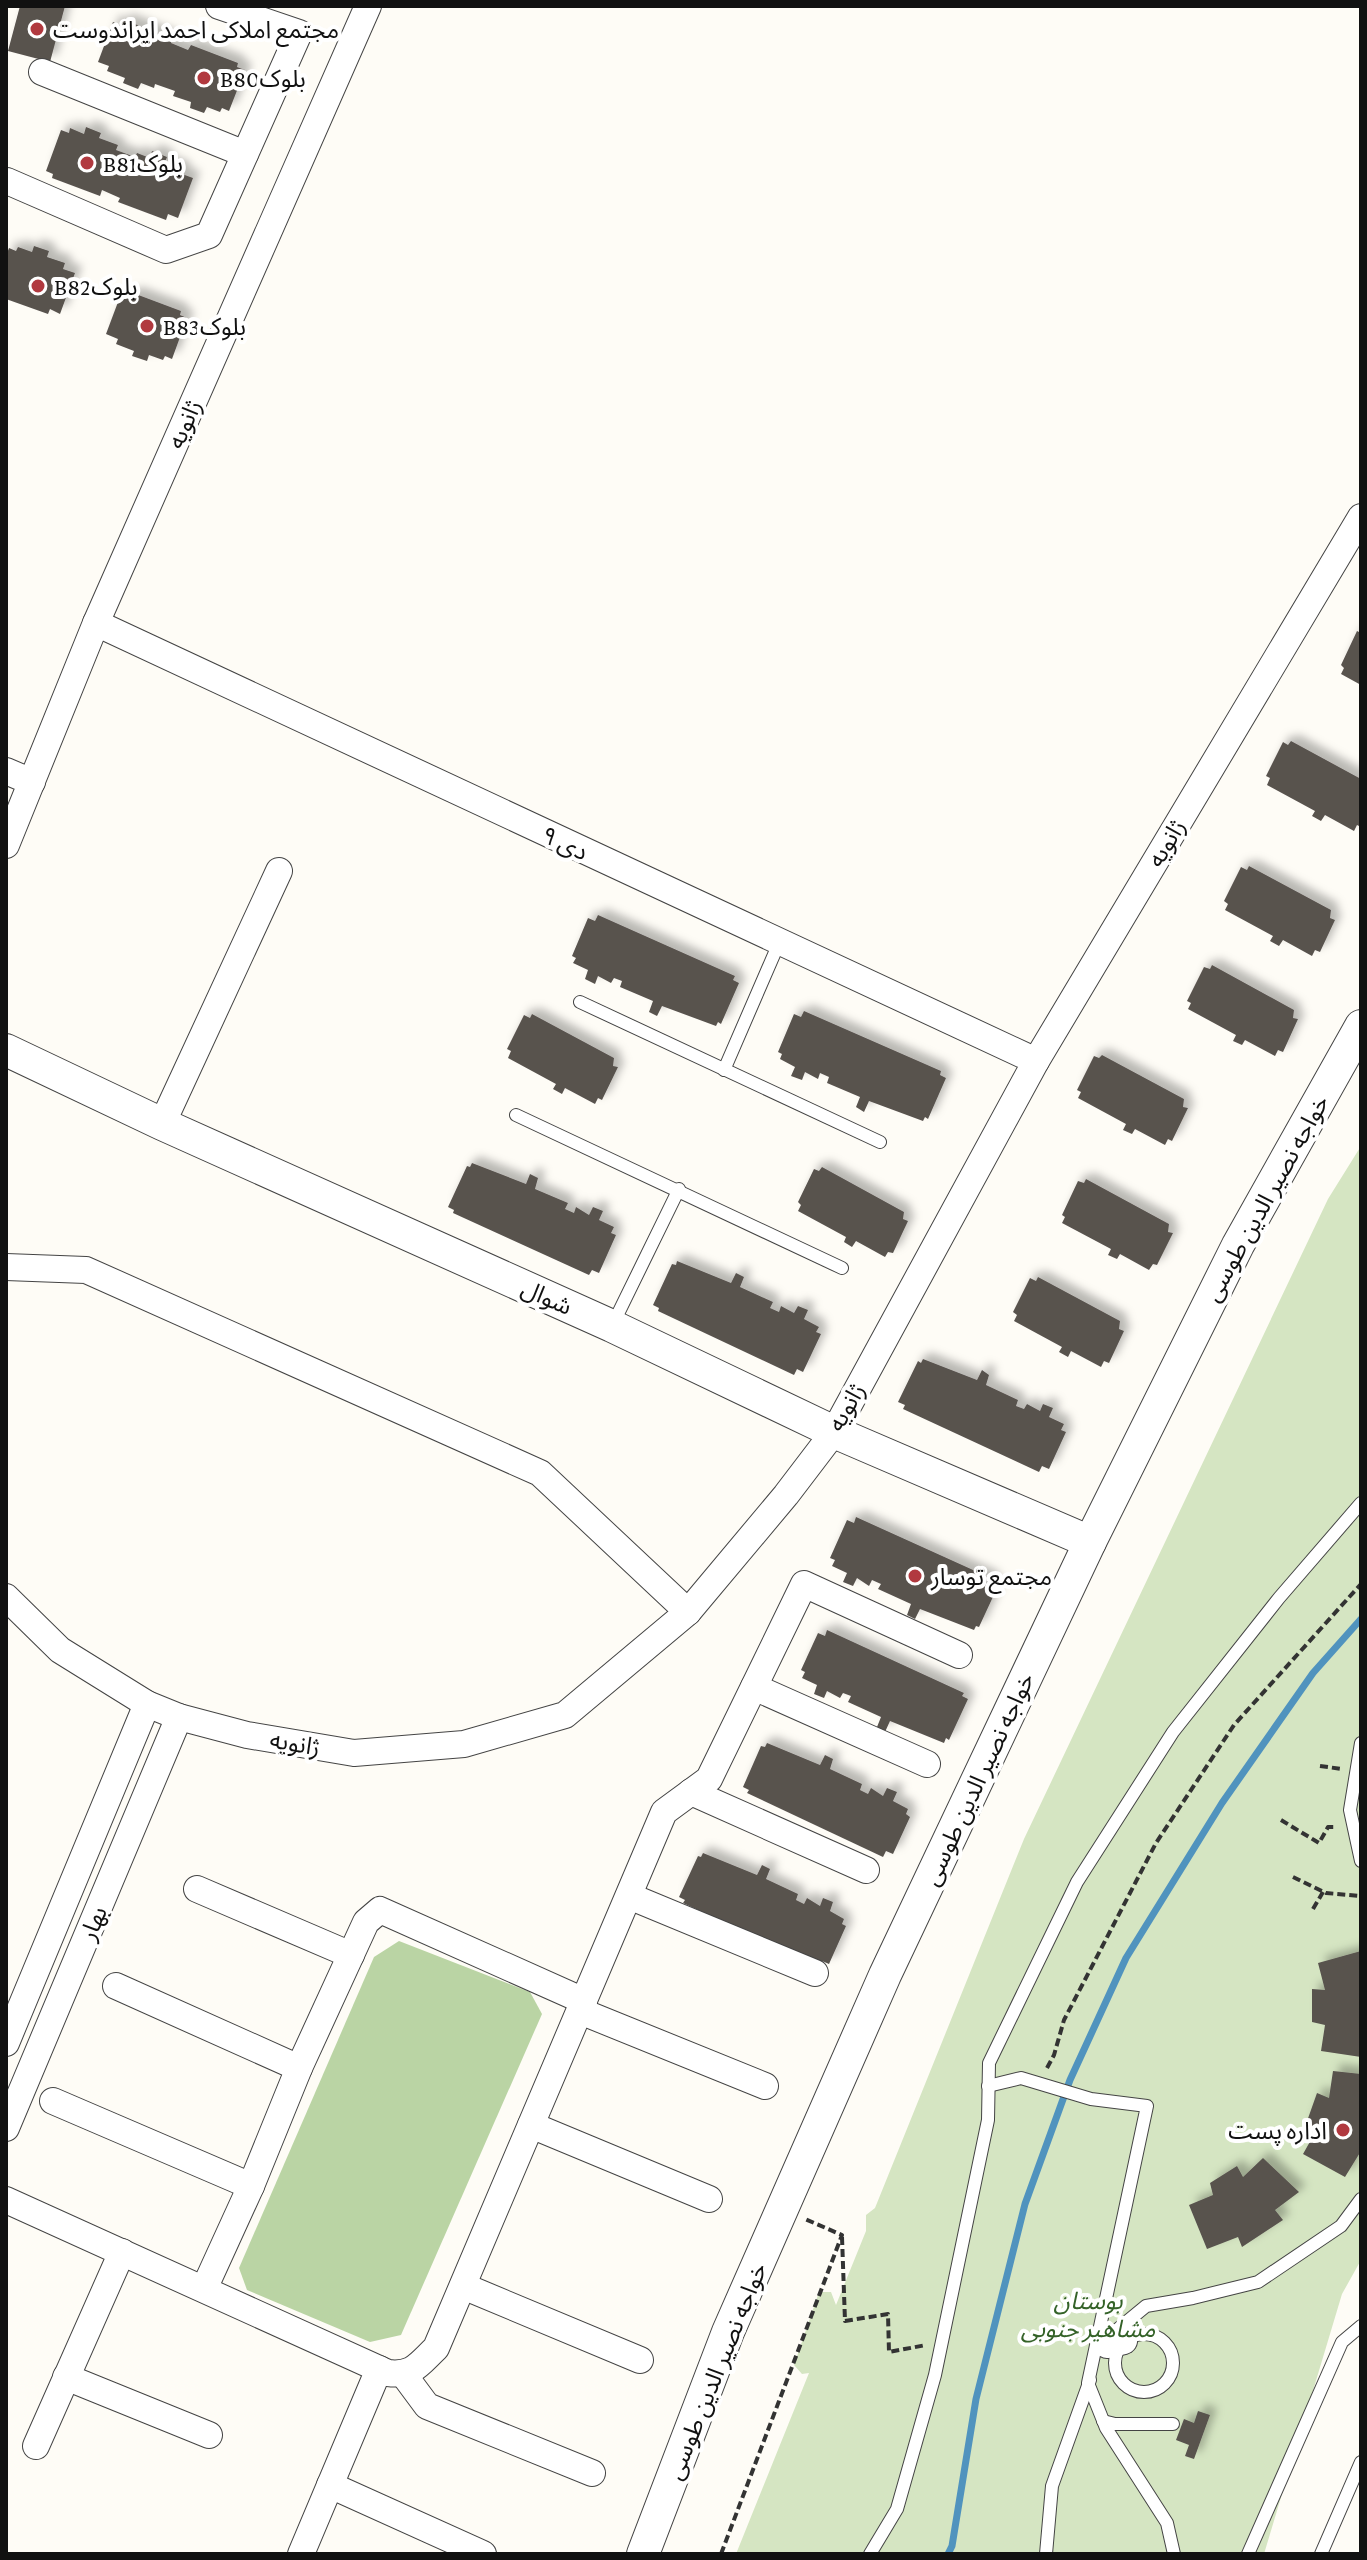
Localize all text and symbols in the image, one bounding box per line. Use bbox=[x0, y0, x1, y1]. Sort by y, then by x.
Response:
place label: مجتمع املاکی احمد ایراندوست bbox=[53, 16, 339, 47]
marker: مجتمع املاکی احمد ایراندوست bbox=[28, 20, 46, 38]
place label: B80بلوک bbox=[220, 65, 306, 93]
marker: B80بلوک bbox=[195, 69, 213, 87]
place label: B81بلوک bbox=[103, 150, 183, 178]
marker: B81بلوک bbox=[78, 154, 96, 172]
place label: B82بلوک bbox=[54, 273, 137, 301]
marker: B82بلوک bbox=[29, 277, 47, 295]
place label: B83بلوک bbox=[163, 313, 246, 341]
marker: B83بلوک bbox=[138, 317, 156, 335]
street label: ژانویه bbox=[161, 395, 208, 453]
street label: ژانویه bbox=[1141, 814, 1191, 872]
street label: ۹ دی bbox=[537, 821, 592, 866]
street label: خواجه نصیر الدین طوسی bbox=[1198, 1090, 1335, 1306]
street label: شوال bbox=[517, 1274, 576, 1321]
street label: ژانویه bbox=[822, 1378, 871, 1436]
place label: مجتمع توسار bbox=[930, 1563, 1052, 1594]
marker: مجتمع توسار bbox=[906, 1567, 924, 1585]
street label: خواجه نصیر الدین طوسی bbox=[917, 1668, 1040, 1890]
street label: ژانویه bbox=[268, 1725, 322, 1762]
street label: بهار bbox=[73, 1902, 113, 1945]
place label: اداره پست bbox=[1228, 2117, 1327, 2146]
marker: اداره پست bbox=[1334, 2121, 1352, 2139]
street label: خواجه نصیر الدین طوسی bbox=[660, 2259, 773, 2484]
park label: بوستان مشاهیر جنوبی bbox=[1021, 2287, 1156, 2343]

